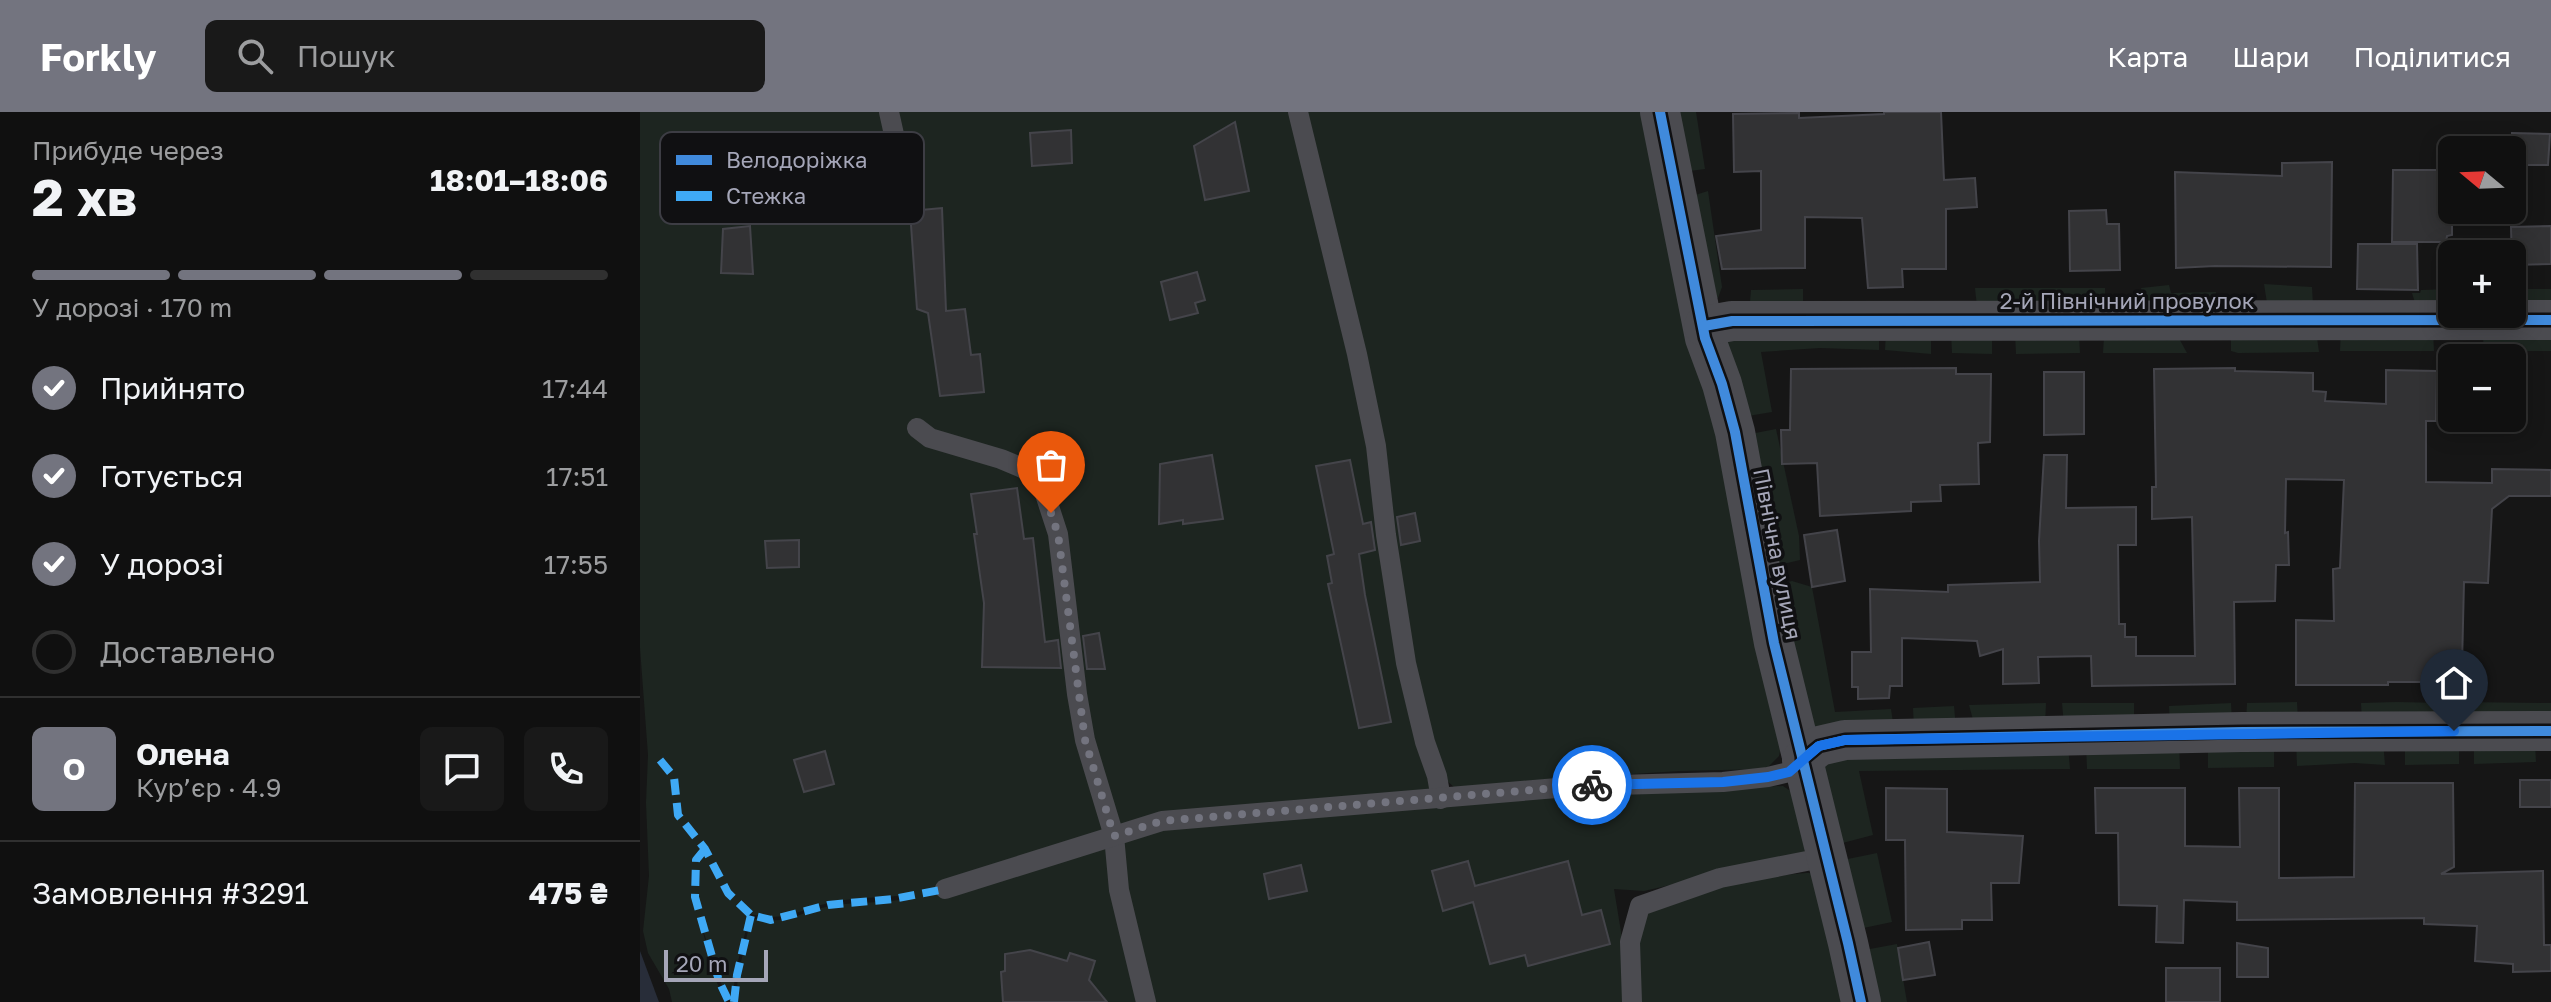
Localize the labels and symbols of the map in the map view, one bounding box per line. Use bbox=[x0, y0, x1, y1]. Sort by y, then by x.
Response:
legend bbox=[660, 132, 924, 224]
north arrow bbox=[2438, 136, 2526, 224]
text: Велодоріжка bbox=[726, 146, 868, 173]
text: Стежка bbox=[726, 182, 806, 209]
street label: 2-й Північний провулок bbox=[2000, 287, 2255, 314]
pin bbox=[1017, 431, 1085, 513]
street label: Північна вулиця bbox=[1748, 466, 1808, 642]
pin bbox=[2420, 649, 2488, 731]
courier bbox=[1552, 745, 1632, 825]
scale bar bbox=[664, 946, 768, 982]

